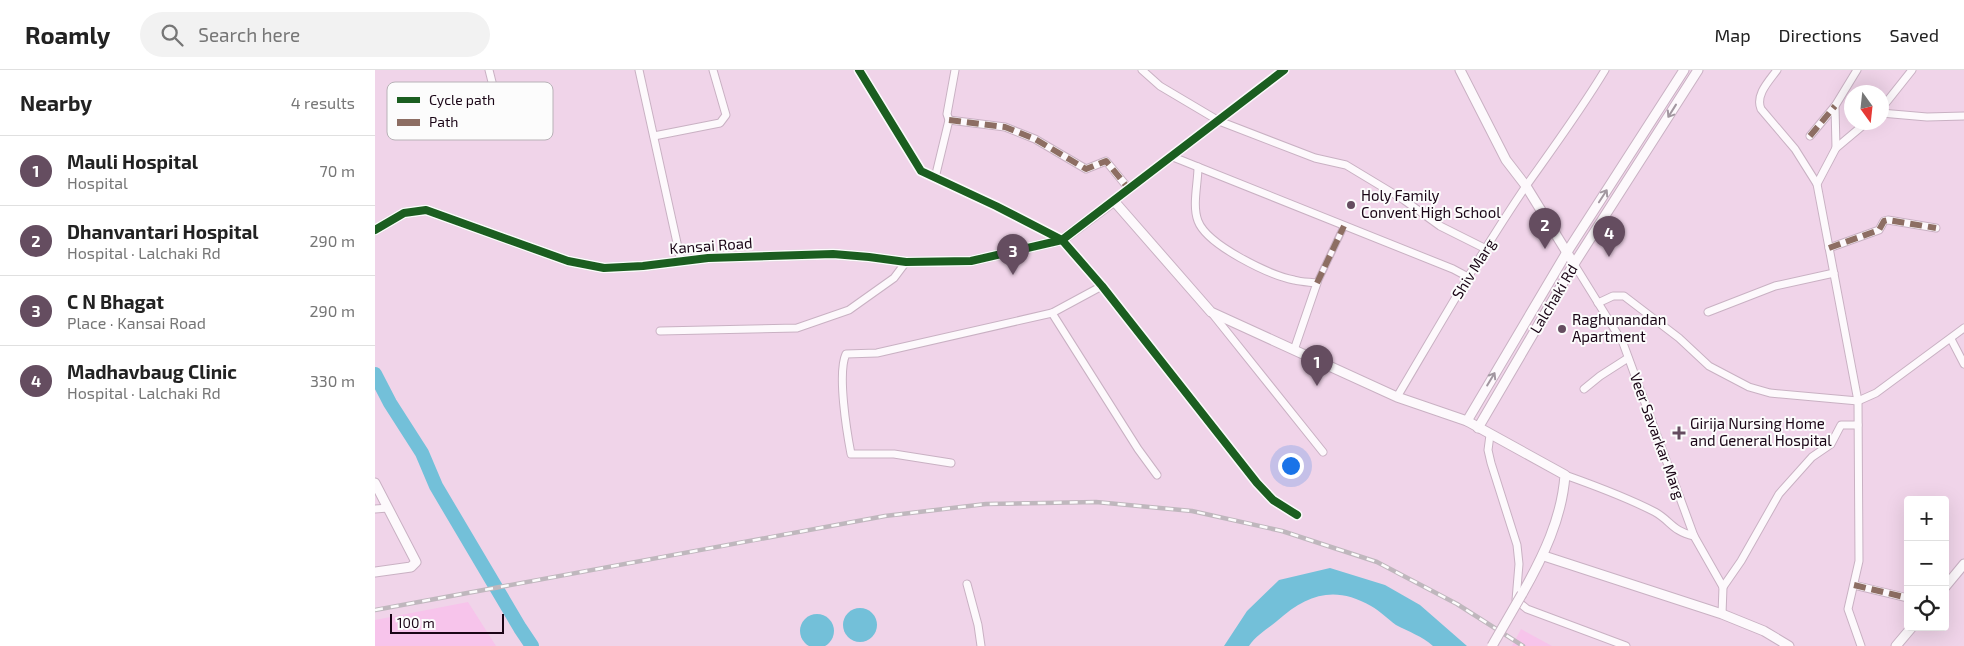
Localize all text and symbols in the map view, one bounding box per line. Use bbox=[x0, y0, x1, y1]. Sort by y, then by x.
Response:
search box bbox=[140, 12, 490, 57]
text: Roamly bbox=[25, 20, 110, 49]
icon: search bbox=[158, 21, 186, 49]
text: Search here bbox=[198, 23, 300, 46]
text: Map bbox=[1714, 24, 1751, 46]
text: Directions bbox=[1779, 24, 1862, 46]
text: Saved bbox=[1890, 24, 1939, 46]
legend bbox=[387, 82, 553, 140]
north arrow bbox=[1844, 85, 1889, 130]
text: Nearby bbox=[20, 90, 92, 115]
text: Cycle path bbox=[429, 91, 495, 108]
text: 4 results bbox=[291, 93, 355, 112]
one-way arrow bbox=[1666, 104, 1676, 118]
text: Path bbox=[429, 113, 458, 130]
text: Mauli Hospital bbox=[67, 150, 198, 173]
text: 1 bbox=[33, 161, 39, 180]
text: 70 m bbox=[320, 161, 355, 180]
text: Hospital bbox=[67, 173, 128, 192]
place label: Holy Family Convent High School bbox=[1361, 186, 1501, 221]
one-way arrow bbox=[1598, 189, 1608, 203]
marker: Holy Family Convent High School bbox=[1345, 199, 1357, 211]
pin: 2 bbox=[1529, 208, 1561, 249]
pin: 4 bbox=[1593, 216, 1625, 257]
text: Dhanvantari Hospital bbox=[67, 220, 259, 243]
text: 2 bbox=[31, 231, 41, 250]
text: 290 m bbox=[310, 231, 355, 250]
street label: Kansai Road bbox=[669, 233, 753, 257]
pin: 3 bbox=[997, 234, 1029, 275]
street label: Shiv Marg bbox=[1448, 235, 1499, 302]
text: Hospital · Lalchaki Rd bbox=[67, 243, 221, 262]
street label: Lalchaki Rd bbox=[1526, 261, 1581, 336]
text: C N Bhagat bbox=[67, 290, 164, 313]
text: 3 bbox=[31, 301, 41, 320]
text: 290 m bbox=[310, 301, 355, 320]
place label: Raghunandan Apartment bbox=[1572, 310, 1666, 345]
text: Place · Kansai Road bbox=[67, 313, 206, 332]
marker: Raghunandan Apartment bbox=[1556, 323, 1568, 335]
pin: 1 bbox=[1301, 345, 1333, 386]
text: Madhavbaug Clinic bbox=[67, 360, 237, 383]
street label: Veer Savarkar Marg bbox=[1627, 370, 1689, 502]
text: 4 bbox=[31, 371, 41, 390]
text: 330 m bbox=[310, 371, 355, 390]
one-way arrow bbox=[1487, 373, 1497, 387]
text: Hospital · Lalchaki Rd bbox=[67, 383, 221, 402]
place label: Girija Nursing Home and General Hospital bbox=[1690, 414, 1832, 449]
marker: Girija Nursing Home and General Hospital bbox=[1672, 426, 1686, 440]
your location bbox=[1278, 453, 1304, 479]
map controls bbox=[1904, 496, 1949, 631]
button: + bbox=[1904, 496, 1949, 541]
button: − bbox=[1904, 541, 1949, 586]
button: locate bbox=[1904, 586, 1949, 631]
scale bar bbox=[390, 611, 504, 634]
text: 100 m bbox=[397, 614, 435, 631]

